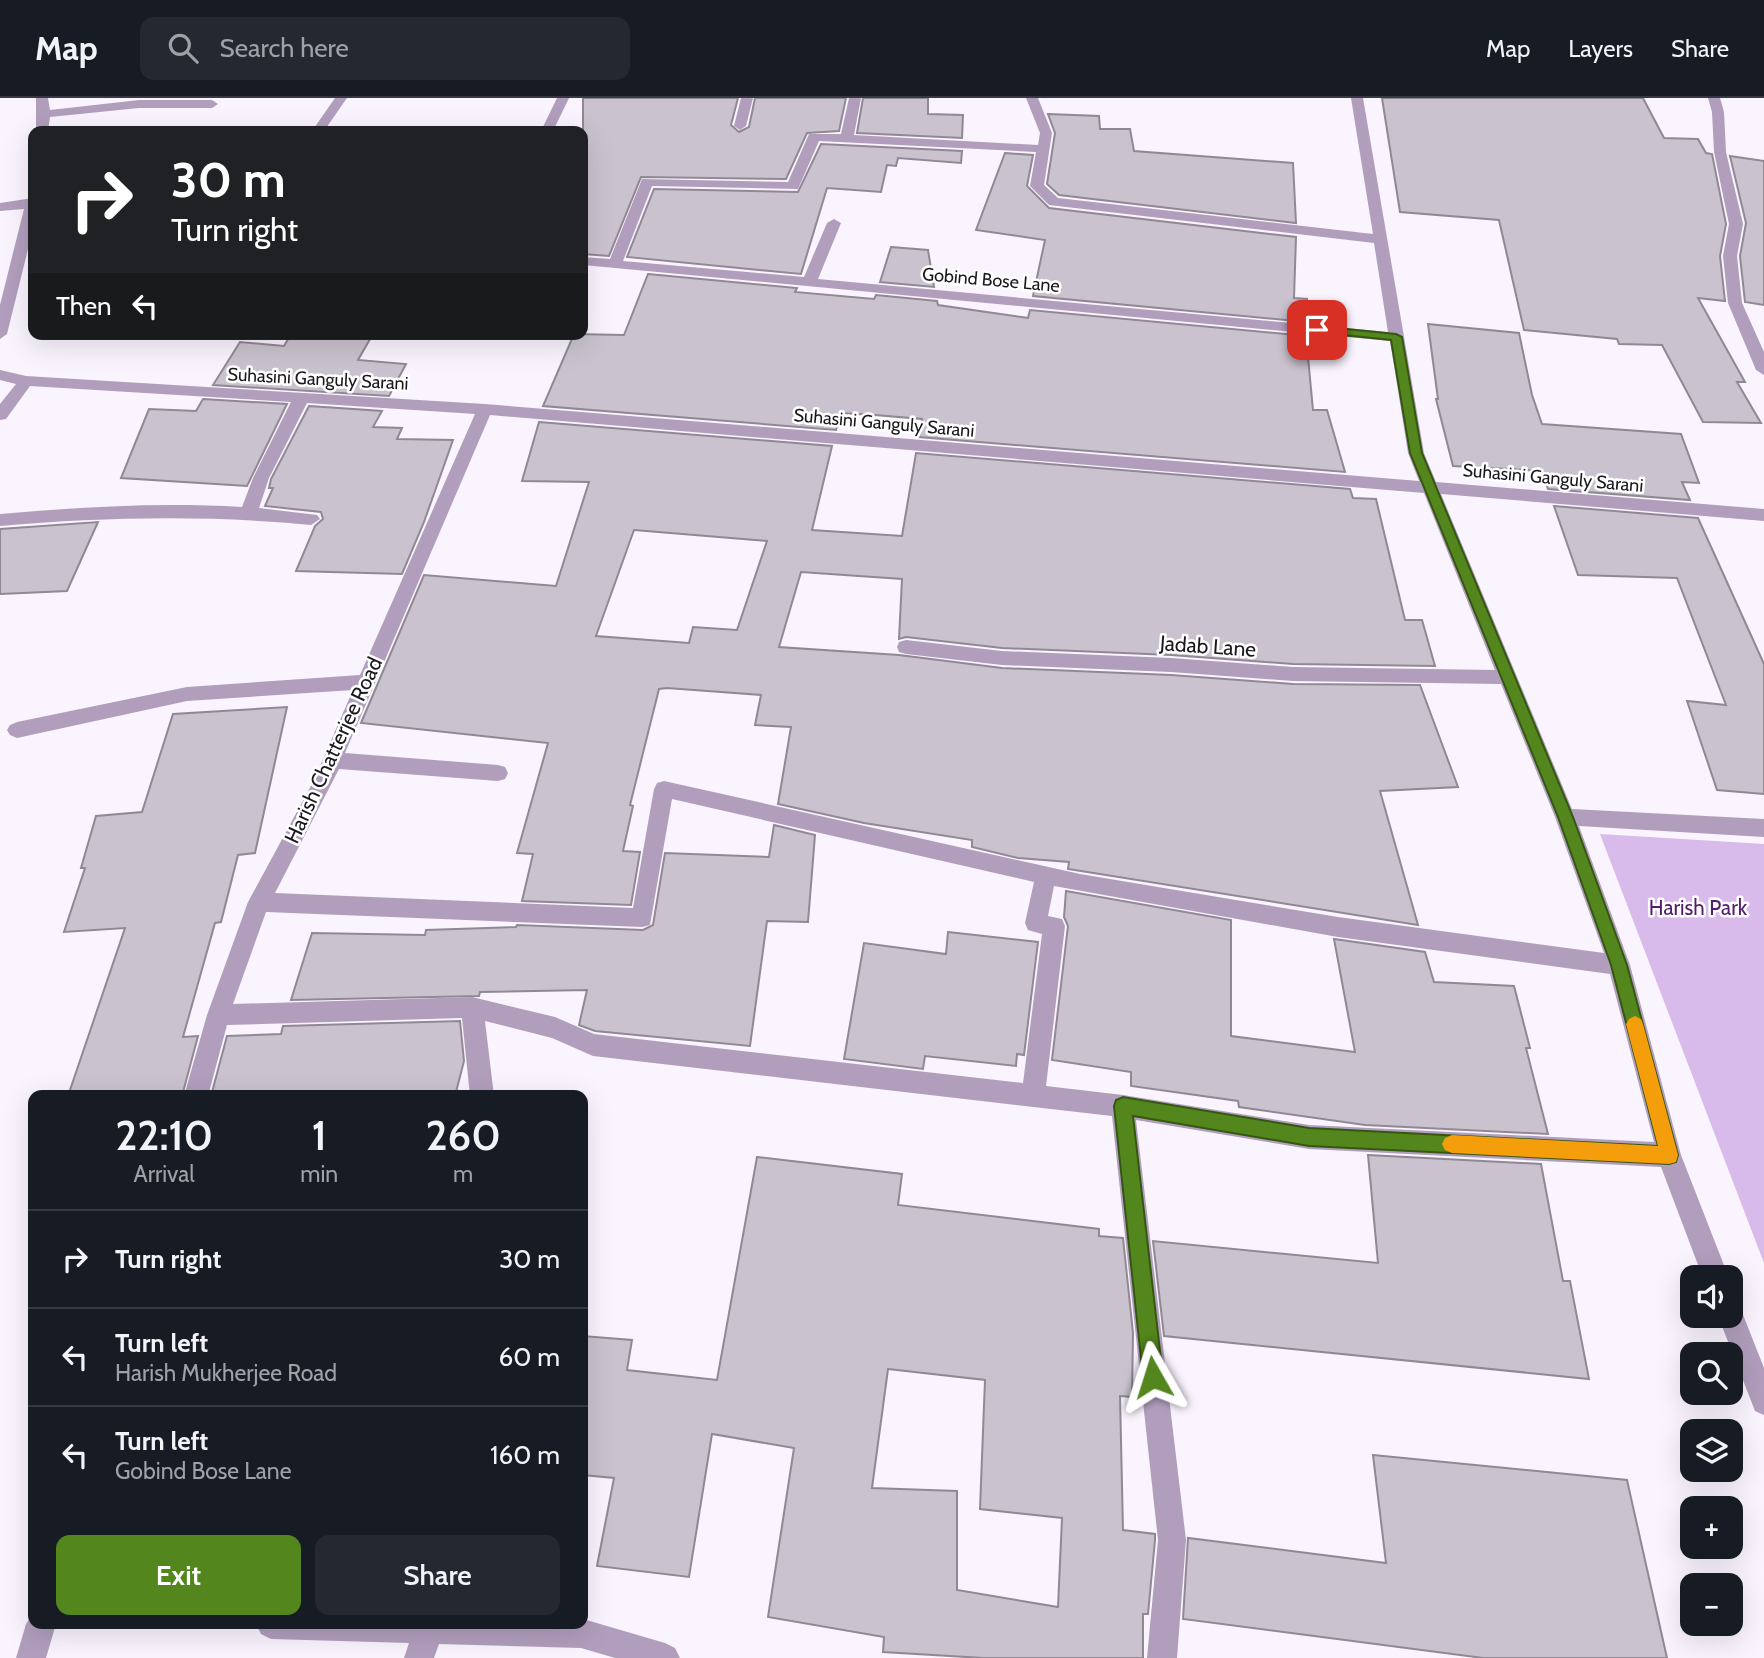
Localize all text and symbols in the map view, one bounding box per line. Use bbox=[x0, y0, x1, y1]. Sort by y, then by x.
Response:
search box bbox=[140, 17, 630, 80]
text: Map bbox=[35, 28, 98, 68]
icon: search bbox=[164, 29, 202, 67]
text: Search here bbox=[220, 32, 349, 64]
text: Map bbox=[1486, 34, 1530, 63]
text: Layers bbox=[1568, 34, 1633, 63]
text: Share bbox=[1671, 34, 1729, 63]
text: 30 m bbox=[171, 150, 286, 209]
icon: right bbox=[56, 154, 147, 245]
text: Turn right bbox=[171, 210, 298, 249]
street label: Gobind Bose Lane bbox=[921, 263, 1061, 297]
icon: left bbox=[126, 287, 164, 325]
text: Then bbox=[56, 290, 112, 322]
pin bbox=[1287, 300, 1347, 360]
icon: arrive bbox=[1298, 311, 1336, 349]
street label: Suhasini Ganguly Sarani bbox=[227, 363, 409, 395]
street label: Suhasini Ganguly Sarani bbox=[793, 404, 975, 442]
street label: Suhasini Ganguly Sarani bbox=[1462, 459, 1644, 497]
street label: Jadab Lane bbox=[1158, 630, 1257, 662]
street label: Harish Chatterjee Road bbox=[279, 653, 388, 847]
park label: Harish Park bbox=[1649, 895, 1748, 920]
text: 22:10 bbox=[115, 1109, 213, 1161]
text: 1 bbox=[312, 1109, 327, 1161]
text: 260 bbox=[425, 1109, 501, 1161]
text: Arrival bbox=[134, 1160, 195, 1188]
text: min bbox=[300, 1160, 338, 1188]
text: m bbox=[453, 1160, 473, 1188]
icon: right bbox=[56, 1240, 94, 1278]
text: Turn right bbox=[115, 1243, 221, 1275]
text: 30 m bbox=[499, 1243, 560, 1275]
map controls bbox=[1680, 1265, 1743, 1636]
button: sound bbox=[1680, 1265, 1743, 1328]
text: Turn left bbox=[115, 1327, 208, 1359]
icon: left bbox=[56, 1338, 94, 1376]
position arrow bbox=[1116, 1340, 1190, 1414]
text: 60 m bbox=[498, 1341, 560, 1373]
button: search bbox=[1680, 1342, 1743, 1405]
text: Harish Mukherjee Road bbox=[115, 1359, 337, 1387]
button: layers bbox=[1680, 1419, 1743, 1482]
text: Turn left bbox=[115, 1425, 208, 1457]
icon: left bbox=[56, 1436, 94, 1474]
text: 160 m bbox=[490, 1439, 560, 1471]
text: Gobind Bose Lane bbox=[115, 1457, 291, 1485]
button: + bbox=[1680, 1496, 1743, 1559]
button: Exit bbox=[56, 1535, 301, 1615]
button: Share bbox=[315, 1535, 560, 1615]
button: − bbox=[1680, 1573, 1743, 1636]

